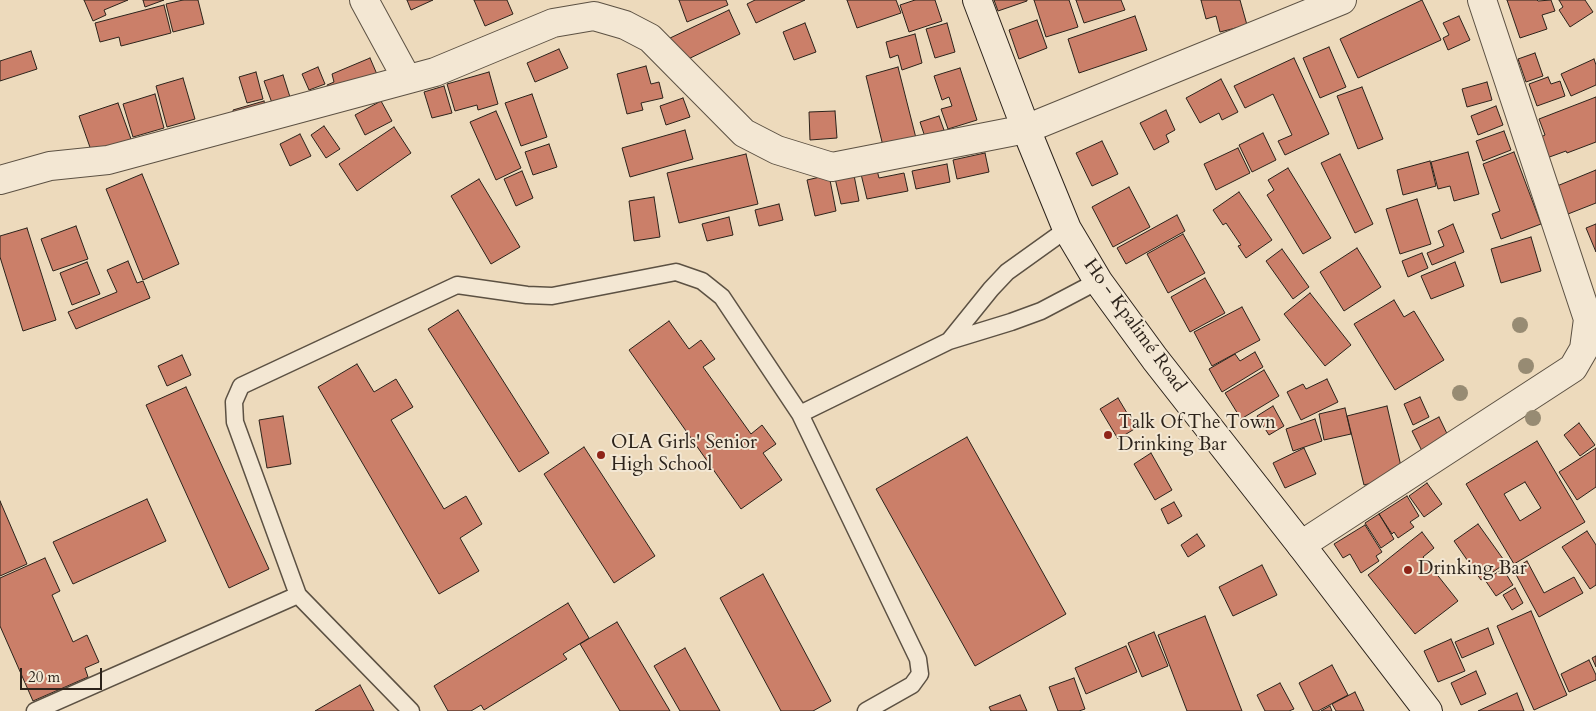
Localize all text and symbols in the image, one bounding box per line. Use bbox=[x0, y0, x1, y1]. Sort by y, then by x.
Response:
street label: Ho - Kpalimé Road bbox=[1078, 255, 1190, 397]
place label: Talk Of The Town Drinking Bar bbox=[1118, 413, 1276, 457]
marker: Talk Of The Town Drinking Bar bbox=[1102, 429, 1114, 441]
place label: OLA Girls' Senior High School bbox=[611, 433, 757, 477]
marker: OLA Girls' Senior High School bbox=[595, 449, 607, 461]
place label: Drinking Bar bbox=[1418, 559, 1527, 581]
marker: Drinking Bar bbox=[1402, 564, 1414, 576]
scale bar bbox=[22, 658, 105, 690]
text: 20 m bbox=[28, 667, 60, 687]

